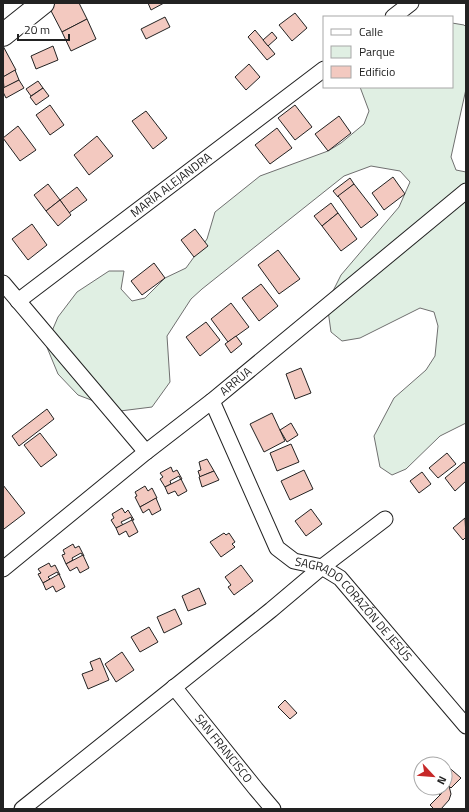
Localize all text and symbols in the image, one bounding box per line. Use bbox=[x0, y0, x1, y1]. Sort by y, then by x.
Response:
scale bar bbox=[18, 16, 69, 42]
legend bbox=[323, 16, 453, 88]
text: 20 m bbox=[24, 20, 50, 39]
text: Calle bbox=[359, 22, 383, 41]
text: Parque bbox=[359, 42, 395, 61]
text: Edificio bbox=[359, 62, 395, 81]
street label: MARÍA ALEJANDRA bbox=[126, 147, 215, 222]
street label: ARRÚA bbox=[215, 362, 256, 400]
street label: SAGRADO CORAZÓN DE JESÚS bbox=[293, 551, 417, 665]
street label: SAN FRANCISCO bbox=[190, 710, 258, 787]
north arrow bbox=[413, 756, 453, 796]
text: N bbox=[433, 773, 451, 787]

